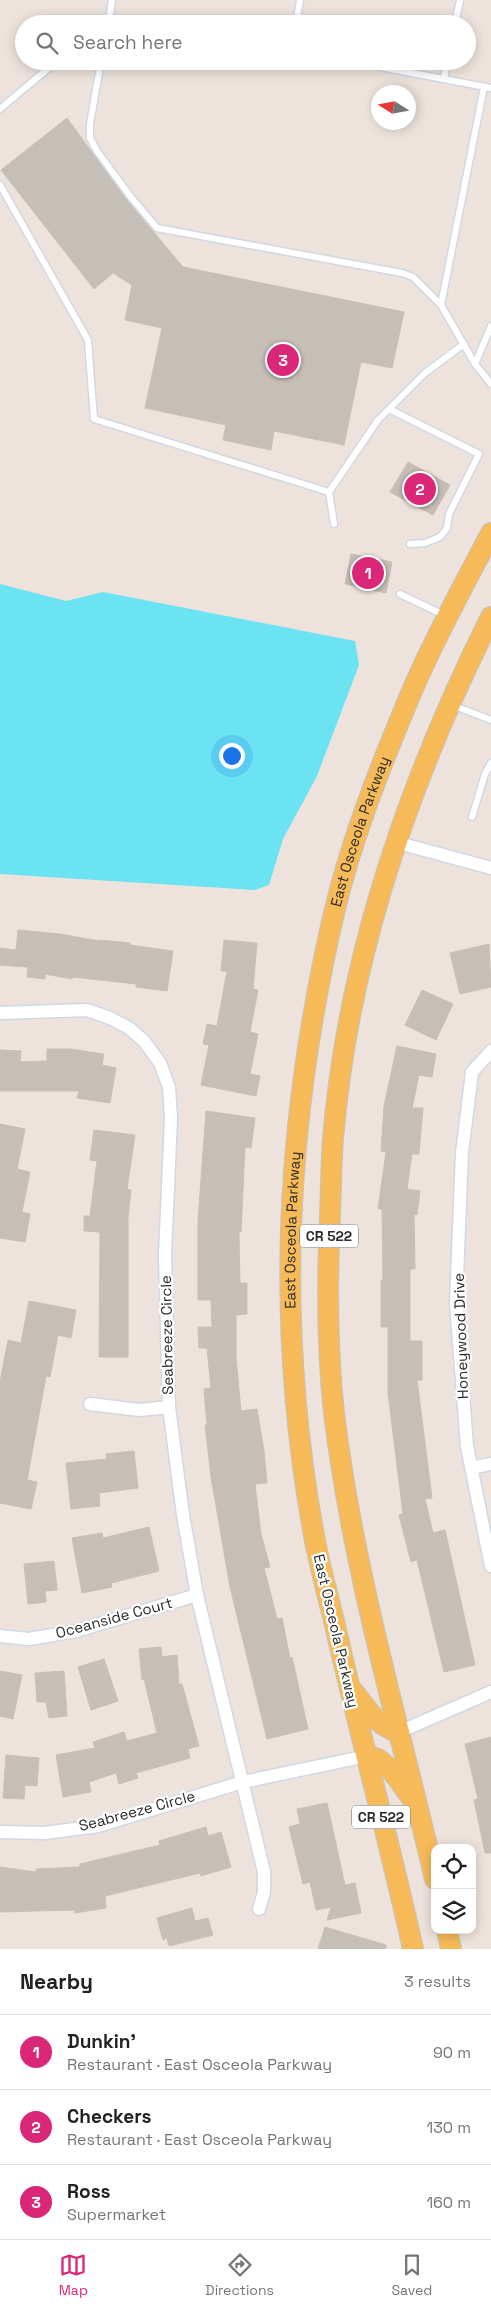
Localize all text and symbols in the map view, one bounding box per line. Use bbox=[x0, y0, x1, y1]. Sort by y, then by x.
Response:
search box bbox=[15, 15, 476, 70]
icon: search bbox=[33, 29, 61, 57]
text: Search here bbox=[73, 30, 183, 55]
north arrow bbox=[371, 85, 416, 130]
pin: 3 bbox=[267, 341, 299, 379]
pin: 2 bbox=[404, 470, 436, 508]
pin: 1 bbox=[352, 554, 384, 592]
your location bbox=[219, 743, 245, 769]
street label: East Osceola Parkway bbox=[326, 753, 393, 909]
street label: East Osceola Parkway bbox=[280, 1151, 305, 1309]
road number: CR 522 bbox=[300, 1224, 358, 1248]
street label: Honeywood Drive bbox=[449, 1272, 472, 1399]
street label: Seabreeze Circle bbox=[156, 1275, 177, 1395]
street label: East Osceola Parkway bbox=[310, 1552, 363, 1710]
street label: Oceanside Court bbox=[53, 1593, 175, 1642]
street label: Seabreeze Circle bbox=[77, 1786, 197, 1835]
road number: CR 522 bbox=[352, 1805, 410, 1828]
map controls bbox=[431, 1844, 476, 1934]
button: locate bbox=[431, 1844, 476, 1889]
button: layers bbox=[431, 1889, 476, 1934]
text: Nearby bbox=[20, 1968, 93, 1995]
text: 3 results bbox=[404, 1971, 471, 1992]
text: Dunkin' bbox=[67, 2029, 136, 2054]
text: 1 bbox=[32, 2042, 40, 2063]
text: 90 m bbox=[433, 2042, 471, 2063]
text: Restaurant · East Osceola Parkway bbox=[67, 2054, 332, 2075]
text: Checkers bbox=[67, 2104, 151, 2129]
text: 2 bbox=[31, 2117, 41, 2138]
text: 130 m bbox=[427, 2117, 471, 2138]
text: Restaurant · East Osceola Parkway bbox=[67, 2129, 332, 2150]
text: Ross bbox=[67, 2179, 111, 2204]
text: 3 bbox=[31, 2192, 41, 2213]
text: 160 m bbox=[426, 2192, 471, 2213]
text: Supermarket bbox=[67, 2204, 166, 2225]
tab: Map bbox=[59, 2251, 88, 2299]
tab: Directions bbox=[205, 2251, 274, 2299]
tab: Saved bbox=[391, 2251, 432, 2299]

